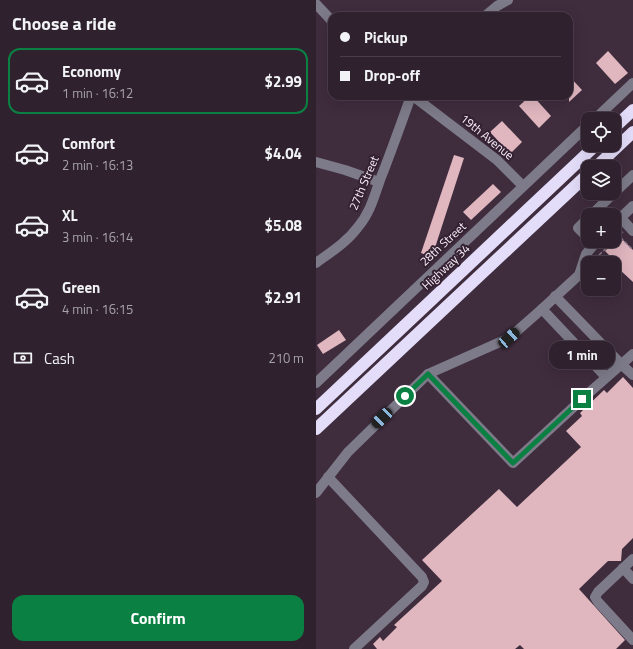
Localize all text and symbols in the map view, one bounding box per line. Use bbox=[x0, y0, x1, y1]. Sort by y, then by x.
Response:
text: Choose a ride bbox=[12, 10, 116, 37]
text: Pickup bbox=[364, 26, 408, 49]
text: Economy bbox=[62, 60, 121, 83]
icon: car bbox=[14, 63, 50, 99]
text: Drop-off bbox=[364, 64, 420, 87]
text: $2.99 bbox=[265, 70, 302, 93]
text: 1 min · 16:12 bbox=[62, 83, 133, 103]
street label: 19th Avenue bbox=[456, 109, 518, 164]
map controls bbox=[581, 112, 621, 296]
button: locate bbox=[581, 112, 621, 152]
text: Comfort bbox=[62, 132, 115, 155]
icon: car bbox=[14, 135, 50, 171]
text: $4.04 bbox=[265, 142, 302, 165]
street label: 27th Street bbox=[344, 152, 384, 213]
text: 2 min · 16:13 bbox=[62, 155, 133, 175]
button: layers bbox=[581, 160, 621, 200]
text: XL bbox=[62, 204, 78, 227]
icon: car bbox=[14, 207, 50, 243]
button: + bbox=[581, 208, 621, 248]
text: $5.08 bbox=[265, 214, 302, 237]
street label: 28th Street bbox=[415, 216, 471, 270]
text: 3 min · 16:14 bbox=[62, 227, 133, 247]
street label: Highway 34 bbox=[417, 239, 474, 294]
button: − bbox=[581, 256, 621, 296]
text: Green bbox=[62, 276, 100, 299]
icon: car bbox=[14, 279, 50, 315]
text: $2.91 bbox=[265, 286, 302, 309]
text: 4 min · 16:15 bbox=[62, 299, 133, 319]
car bbox=[496, 326, 522, 350]
callout: 1 min bbox=[549, 341, 615, 369]
text: 1 min bbox=[566, 345, 598, 365]
icon: cash bbox=[12, 347, 34, 369]
text: Cash bbox=[44, 347, 75, 370]
text: 210 m bbox=[268, 348, 304, 368]
route start bbox=[396, 387, 414, 405]
route end bbox=[573, 390, 591, 408]
car bbox=[369, 405, 395, 431]
button: Confirm bbox=[12, 595, 304, 641]

